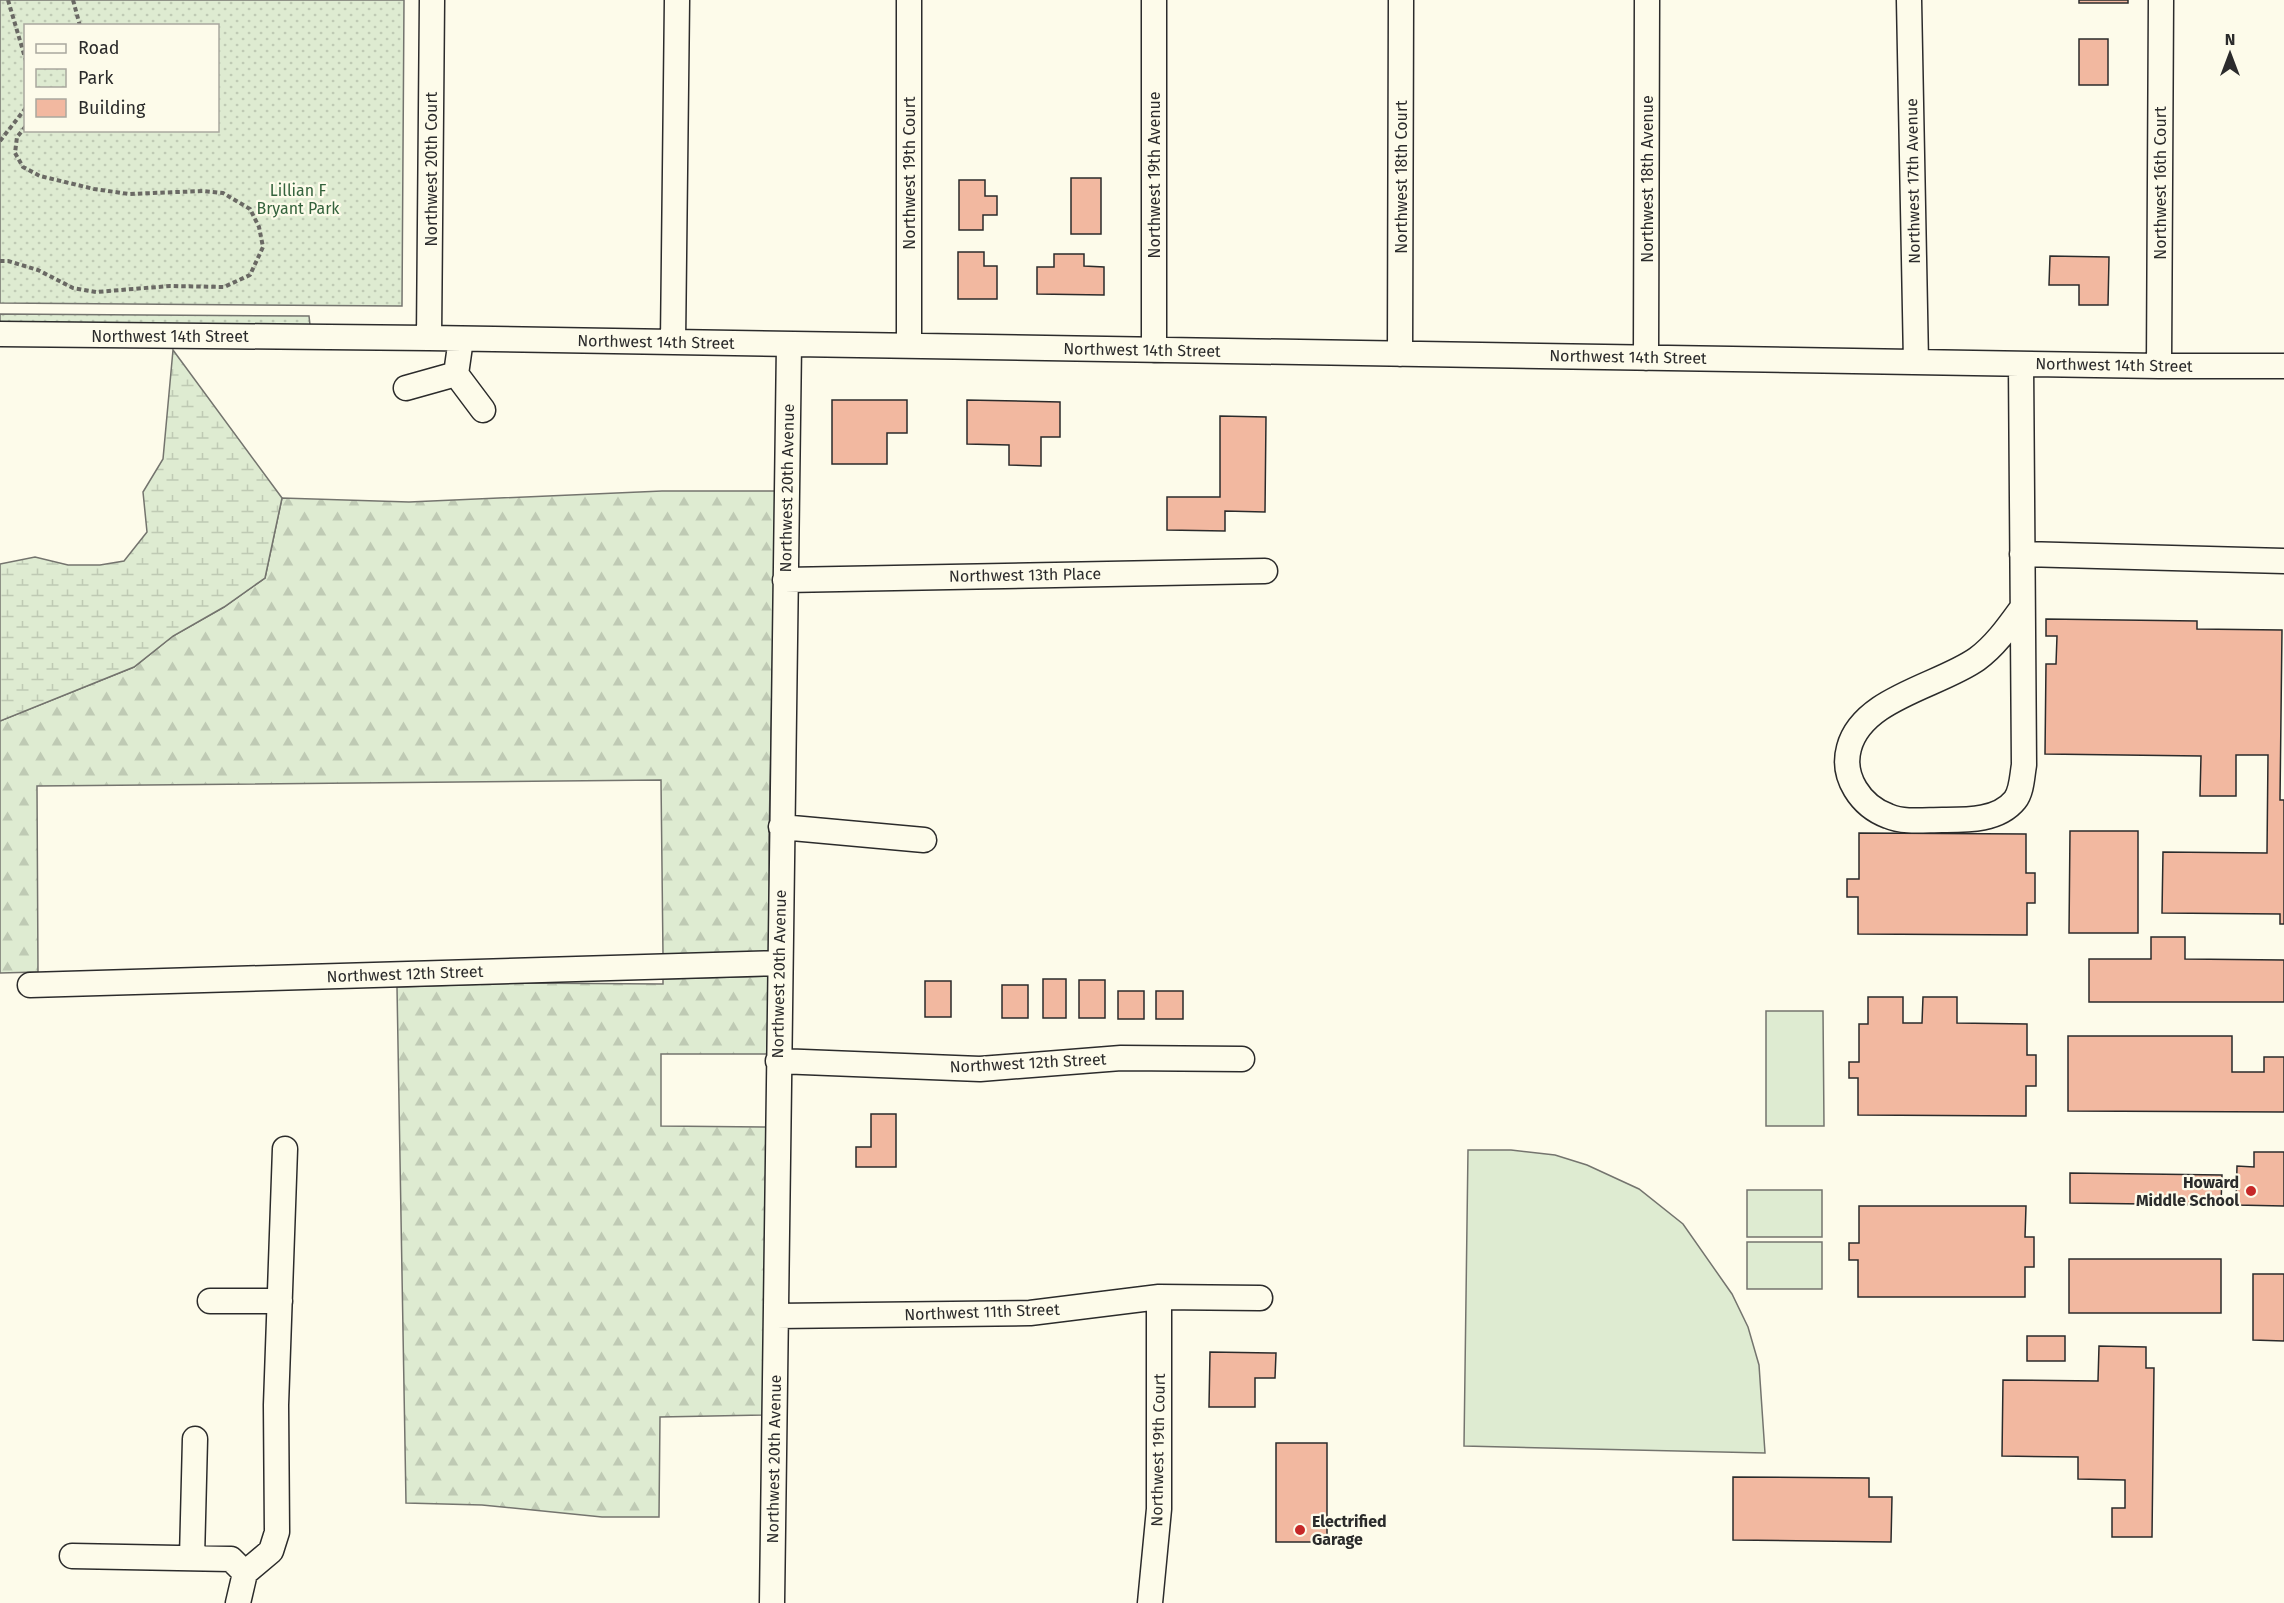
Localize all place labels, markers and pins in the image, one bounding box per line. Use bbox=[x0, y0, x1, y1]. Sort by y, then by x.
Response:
place label: Howard Middle School bbox=[2136, 1173, 2239, 1210]
marker: Howard Middle School bbox=[2244, 1184, 2258, 1198]
place label: Electrified Garage bbox=[1312, 1512, 1387, 1549]
marker: Electrified Garage bbox=[1293, 1523, 1307, 1537]

